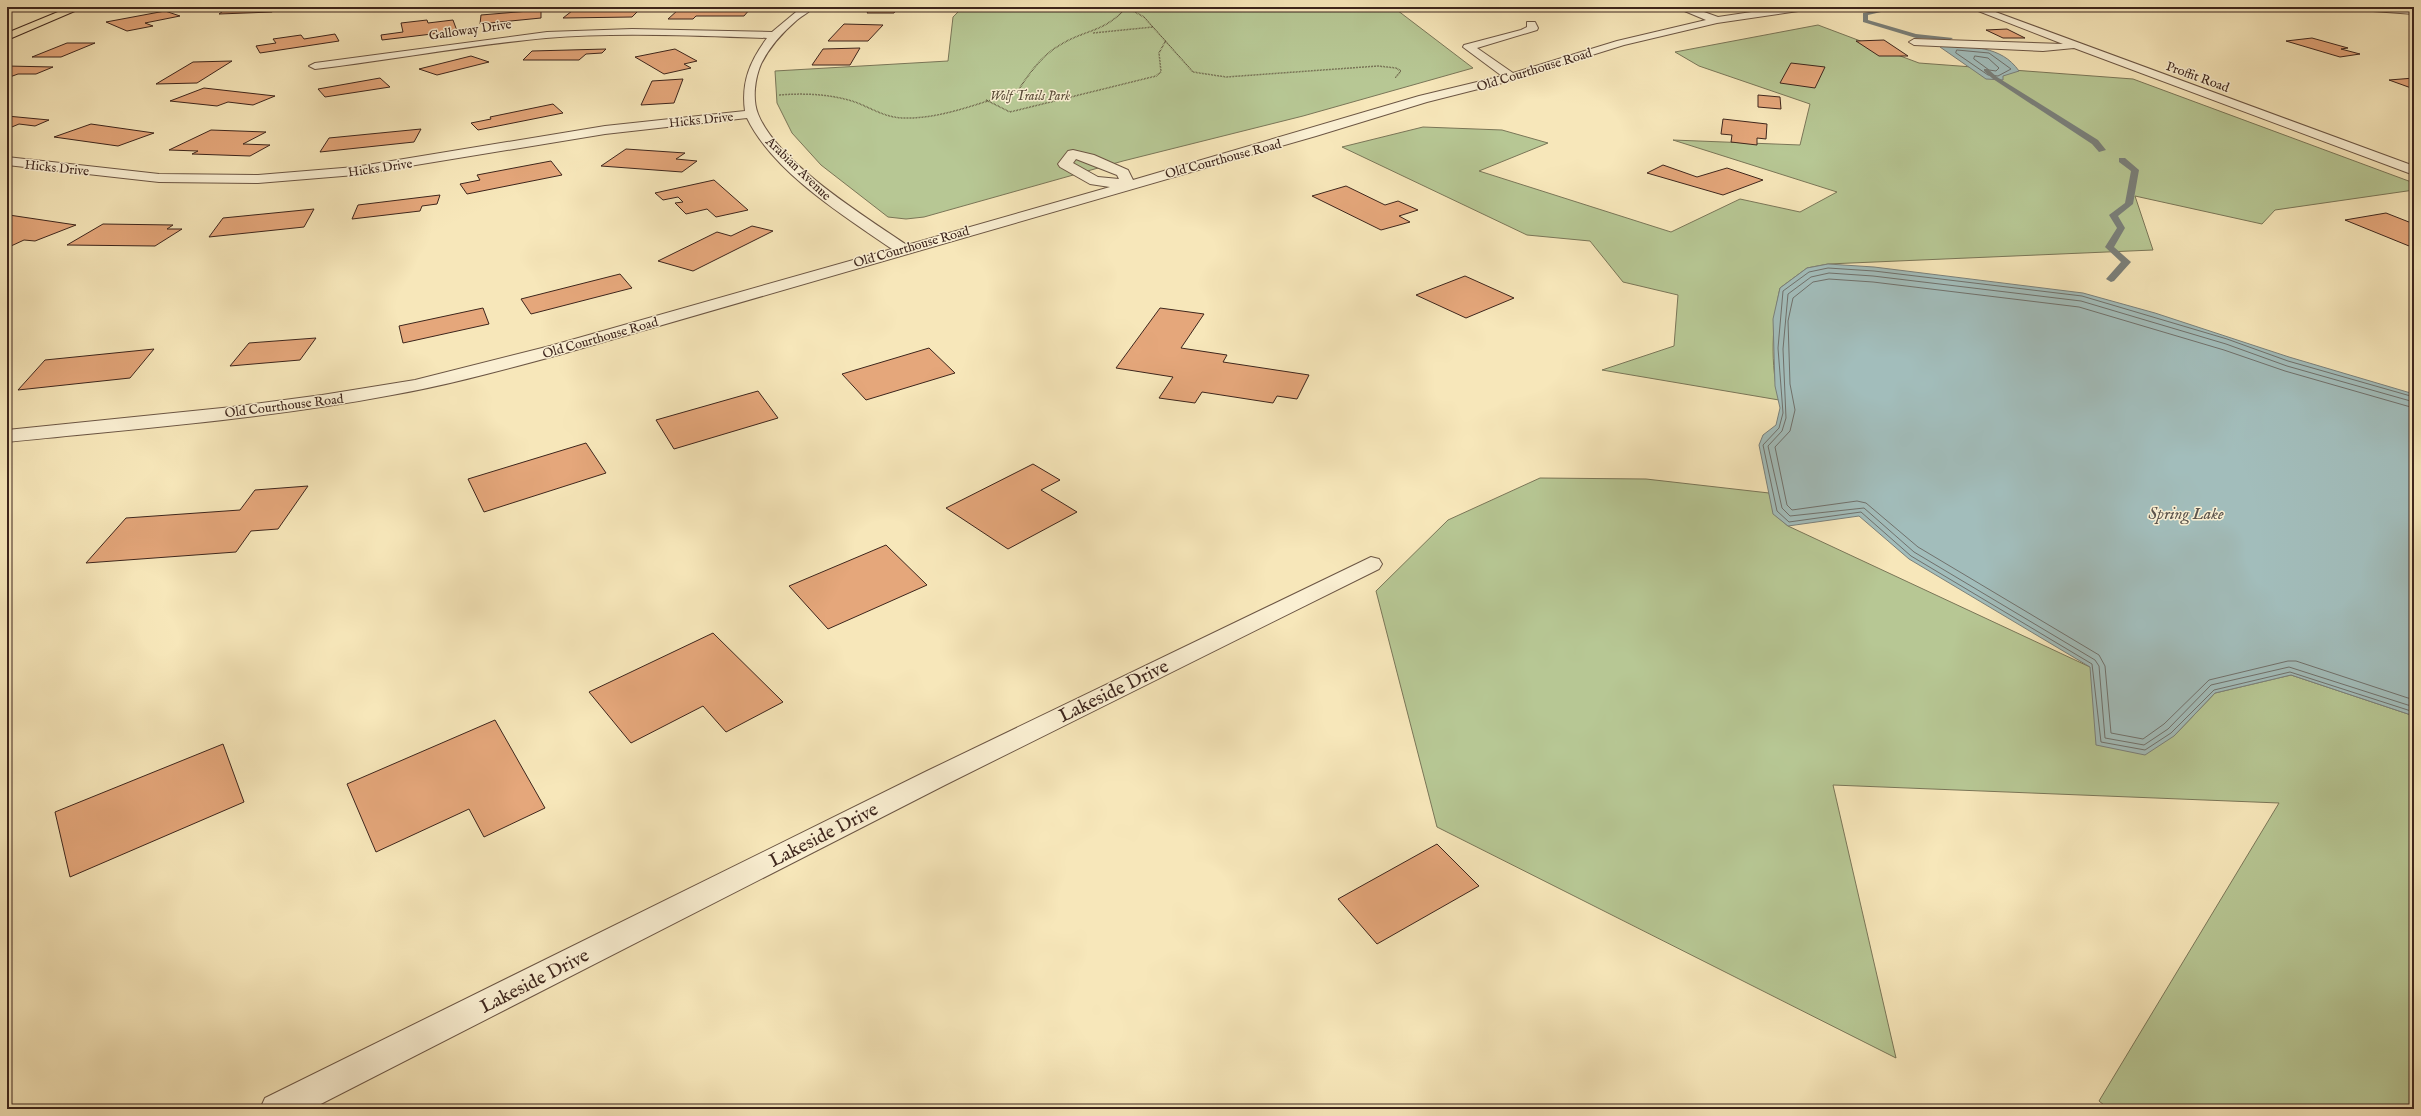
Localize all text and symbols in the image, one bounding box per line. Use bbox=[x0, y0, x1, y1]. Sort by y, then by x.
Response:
street label: Galloway Drive bbox=[428, 16, 513, 45]
street label: Old Courthouse Road bbox=[1475, 45, 1594, 96]
street label: Proffit Road bbox=[2163, 58, 2232, 97]
park label: Wolf Trails Park bbox=[990, 88, 1071, 105]
street label: Hicks Drive bbox=[668, 109, 734, 132]
street label: Arabian Avenue bbox=[761, 133, 834, 205]
street label: Old Courthouse Road bbox=[1163, 136, 1283, 183]
street label: Hicks Drive bbox=[347, 156, 414, 181]
street label: Hicks Drive bbox=[24, 157, 90, 180]
street label: Old Courthouse Road bbox=[852, 223, 971, 272]
street label: Old Courthouse Road bbox=[541, 314, 660, 363]
street label: Old Courthouse Road bbox=[224, 391, 345, 422]
water label: Spring Lake bbox=[2148, 504, 2224, 525]
street label: Lakeside Drive bbox=[1055, 655, 1173, 729]
street label: Lakeside Drive bbox=[765, 798, 883, 874]
street label: Lakeside Drive bbox=[476, 944, 594, 1020]

